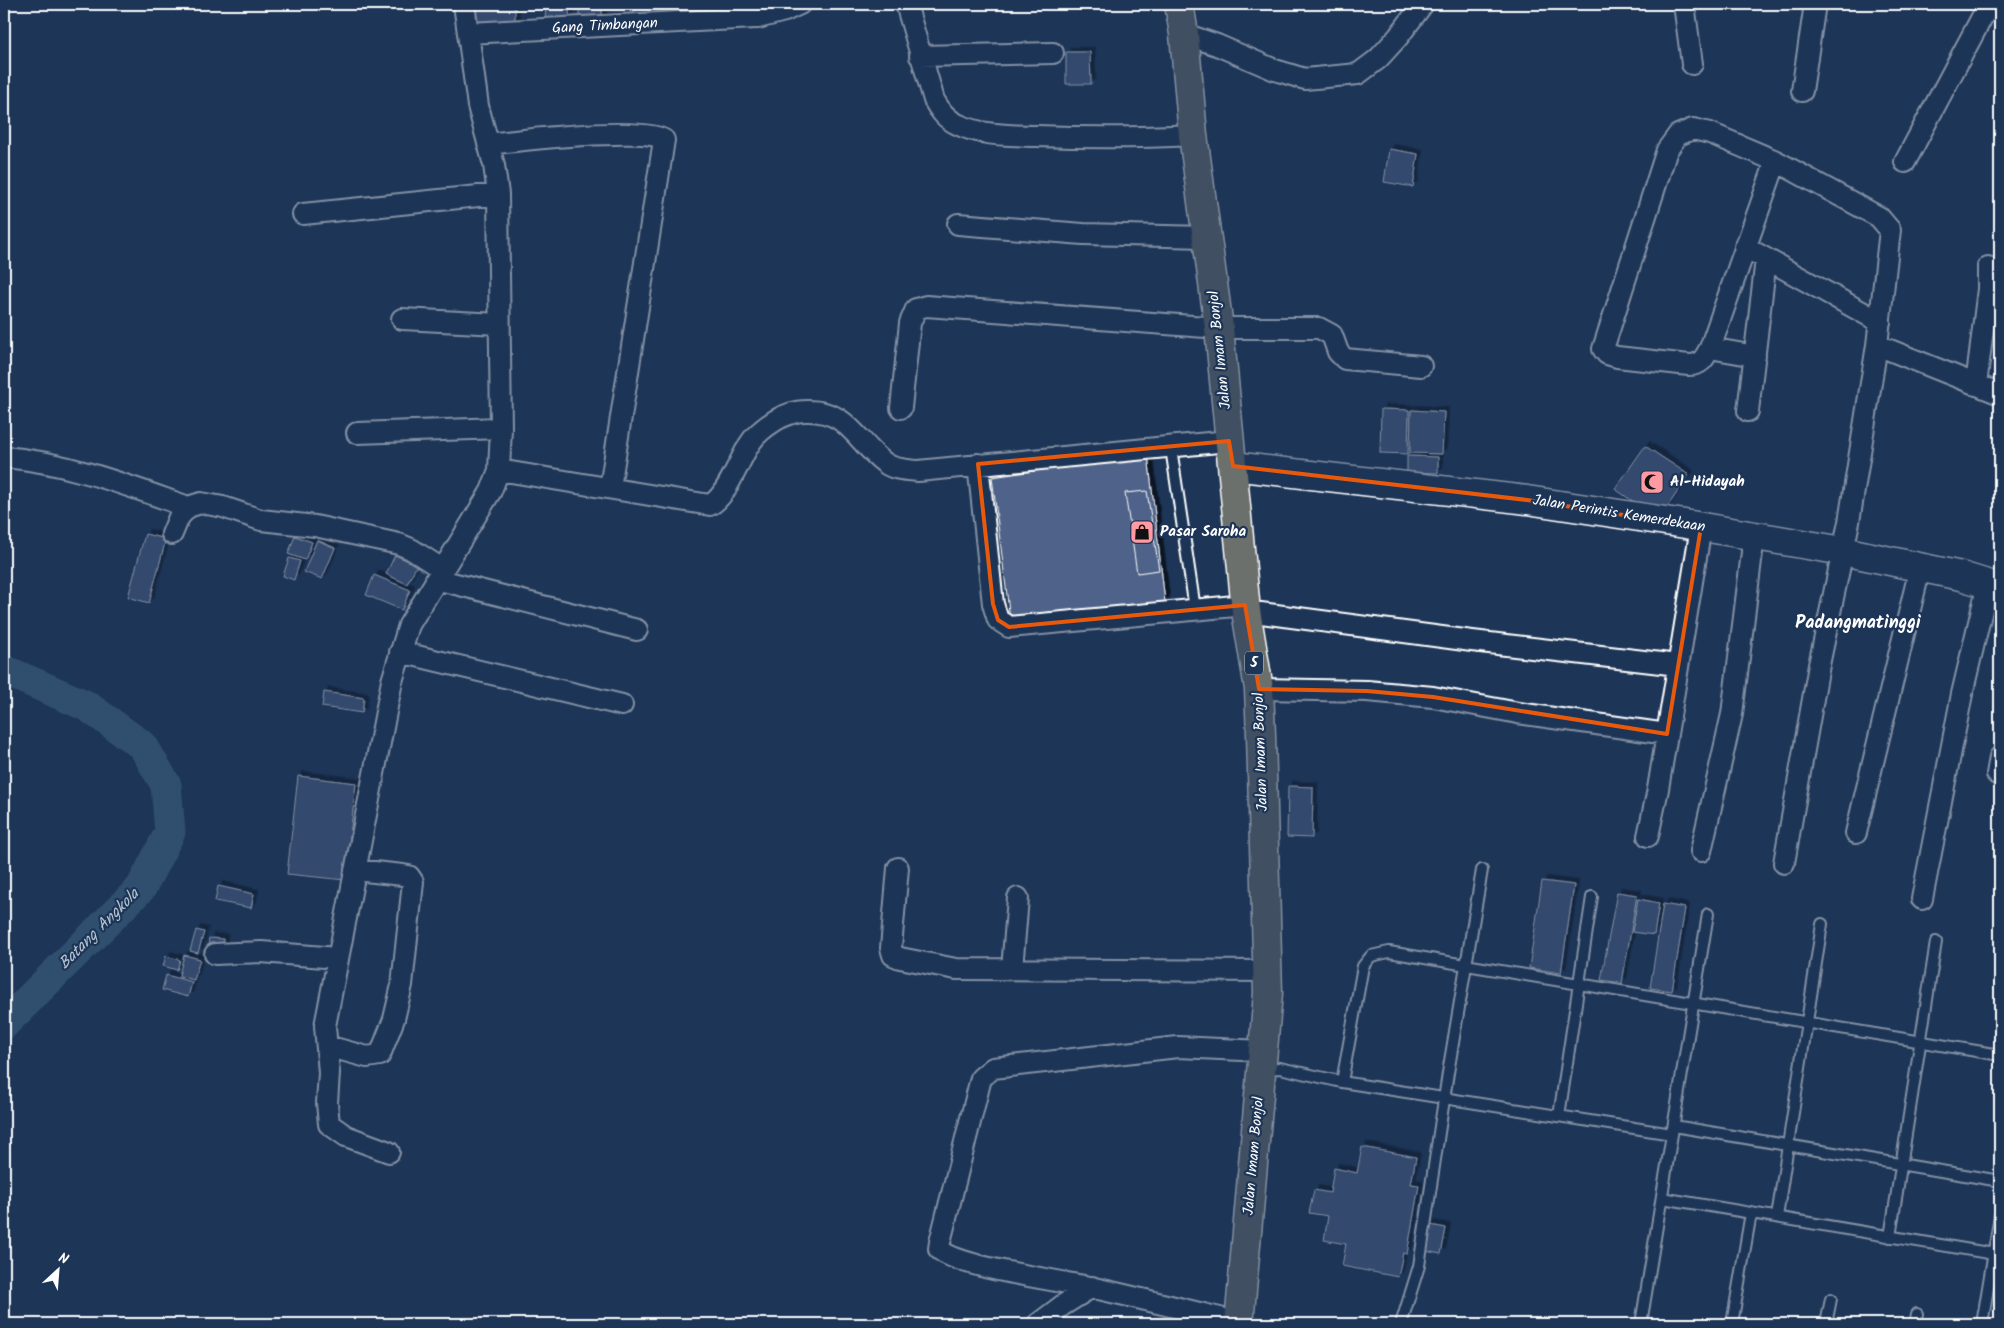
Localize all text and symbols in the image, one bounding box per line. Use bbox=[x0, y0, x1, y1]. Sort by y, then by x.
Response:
street label: Gang Timbangan bbox=[551, 11, 659, 41]
street label: Jalan Imam Bonjol bbox=[1202, 289, 1238, 410]
mosque icon: Al-Hidayah bbox=[1639, 469, 1665, 495]
place label: Al-Hidayah bbox=[1670, 470, 1745, 494]
street label: Jalan Perintis Kemerdekaan bbox=[1531, 488, 1707, 540]
shop icon: Pasar Saroha bbox=[1129, 519, 1155, 545]
place label: Pasar Saroha bbox=[1160, 520, 1246, 544]
district label: Padangmatinggi bbox=[1795, 609, 1921, 638]
road number: 5 bbox=[1245, 651, 1263, 674]
street label: Jalan Imam Bonjol bbox=[1247, 692, 1275, 812]
water label: Batang Angkola bbox=[53, 882, 146, 975]
street label: Jalan Imam Bonjol bbox=[1237, 1095, 1271, 1216]
north arrow bbox=[32, 1246, 82, 1296]
text: N bbox=[54, 1247, 72, 1271]

